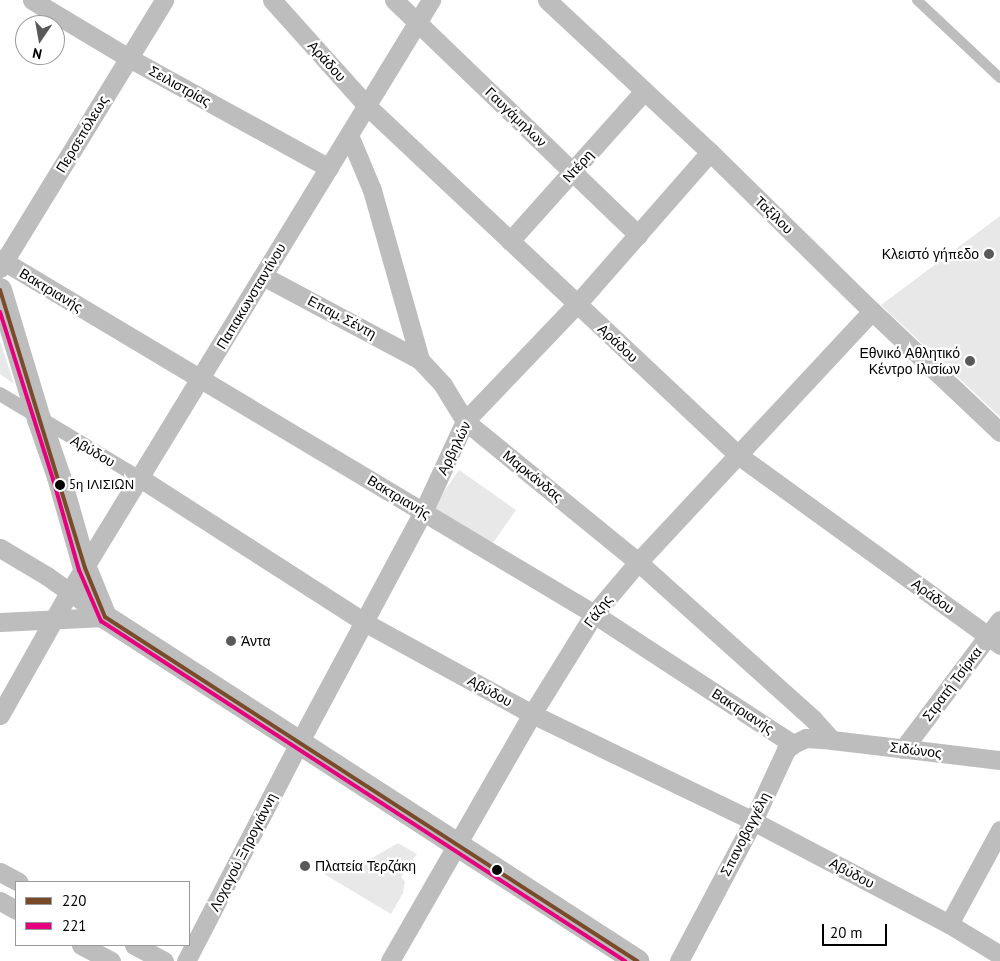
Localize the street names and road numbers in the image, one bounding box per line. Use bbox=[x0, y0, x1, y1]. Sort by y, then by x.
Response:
street label: Αράδου bbox=[304, 37, 350, 85]
street label: Σειλιστρίας bbox=[146, 62, 214, 110]
street label: Γαυγάμηλων bbox=[482, 84, 550, 150]
street label: Περσεπόλεως bbox=[52, 92, 112, 176]
street label: Ντέρη bbox=[559, 146, 597, 186]
street label: Ταξίλου bbox=[751, 193, 797, 237]
street label: Παπακωνσταντίνου bbox=[213, 240, 289, 352]
street label: Βακτριανής bbox=[16, 265, 86, 315]
street label: Επαμ. Σέντη bbox=[304, 292, 380, 342]
street label: Αράδου bbox=[594, 320, 642, 366]
street label: Αρβηλών bbox=[434, 418, 474, 478]
street label: Αβύδου bbox=[68, 432, 118, 470]
street label: Μαρκάνδας bbox=[500, 447, 566, 505]
street label: Βακτριανής bbox=[364, 472, 434, 522]
street label: Αράδου bbox=[908, 575, 958, 617]
street label: Γάζης bbox=[580, 591, 616, 631]
street label: Στρατή Τσίρκα bbox=[919, 644, 985, 724]
street label: Αβύδου bbox=[465, 672, 515, 710]
street label: Βακτριανής bbox=[709, 685, 777, 737]
street label: Σιδώνος bbox=[889, 738, 943, 762]
street label: Σπανοβαγγέλη bbox=[717, 789, 773, 879]
street label: Λοχαγού Ξηρογιάννη bbox=[206, 790, 280, 914]
street label: Αβύδου bbox=[827, 854, 877, 892]

